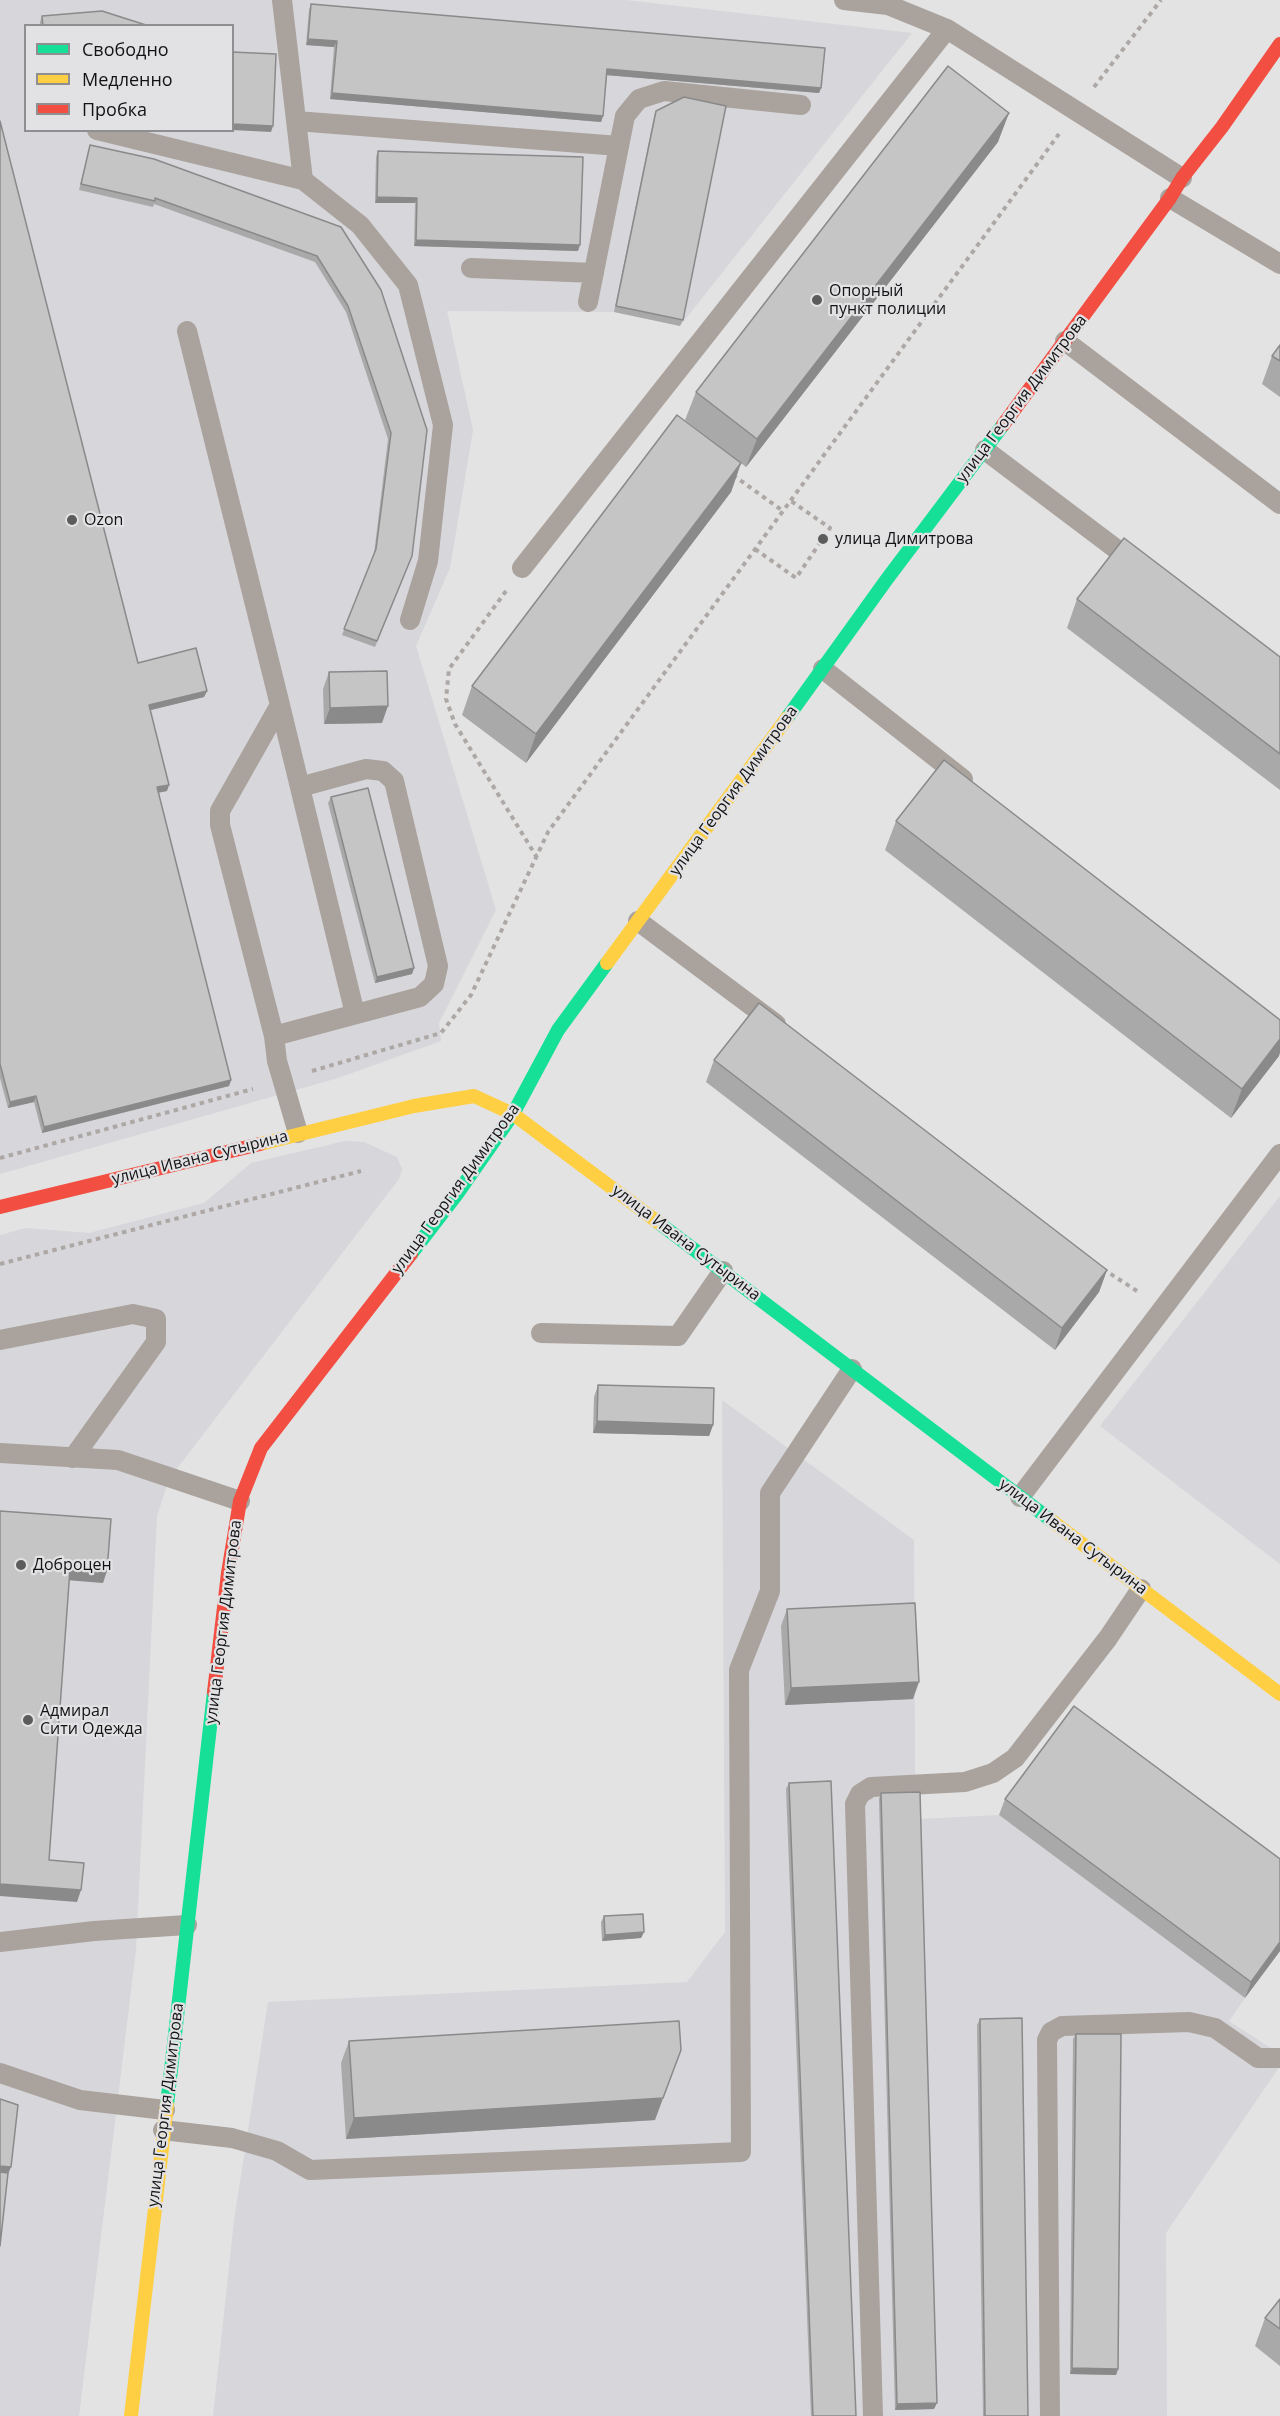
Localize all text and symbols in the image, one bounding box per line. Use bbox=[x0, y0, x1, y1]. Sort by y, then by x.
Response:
legend bbox=[24, 24, 234, 132]
text: Свободно bbox=[82, 37, 169, 61]
text: Медленно bbox=[82, 67, 173, 91]
text: Пробка bbox=[82, 97, 147, 121]
place label: Опорный пункт полиции bbox=[829, 281, 946, 319]
marker: Опорный пункт полиции bbox=[810, 293, 824, 307]
street label: улица Георгия Димитрова bbox=[953, 311, 1091, 487]
place label: Ozon bbox=[84, 510, 123, 530]
marker: Ozon bbox=[65, 513, 79, 527]
place label: улица Димитрова bbox=[835, 529, 973, 549]
marker: улица Димитрова bbox=[816, 532, 830, 546]
street label: улица Георгия Димитрова bbox=[666, 702, 802, 880]
street label: улица Георгия Димитрова bbox=[388, 1100, 524, 1278]
street label: улица Ивана Сутырина bbox=[110, 1127, 290, 1189]
street label: улица Ивана Сутырина bbox=[608, 1181, 764, 1305]
street label: улица Ивана Сутырина bbox=[995, 1475, 1151, 1599]
street label: улица Георгия Димитрова bbox=[202, 1519, 246, 1725]
place label: Доброцен bbox=[33, 1555, 112, 1575]
marker: Доброцен bbox=[14, 1558, 28, 1572]
place label: Адмирал Сити Одежда bbox=[40, 1701, 143, 1739]
marker: Адмирал Сити Одежда bbox=[21, 1713, 35, 1727]
street label: улица Георгия Димитрова bbox=[144, 2002, 188, 2208]

